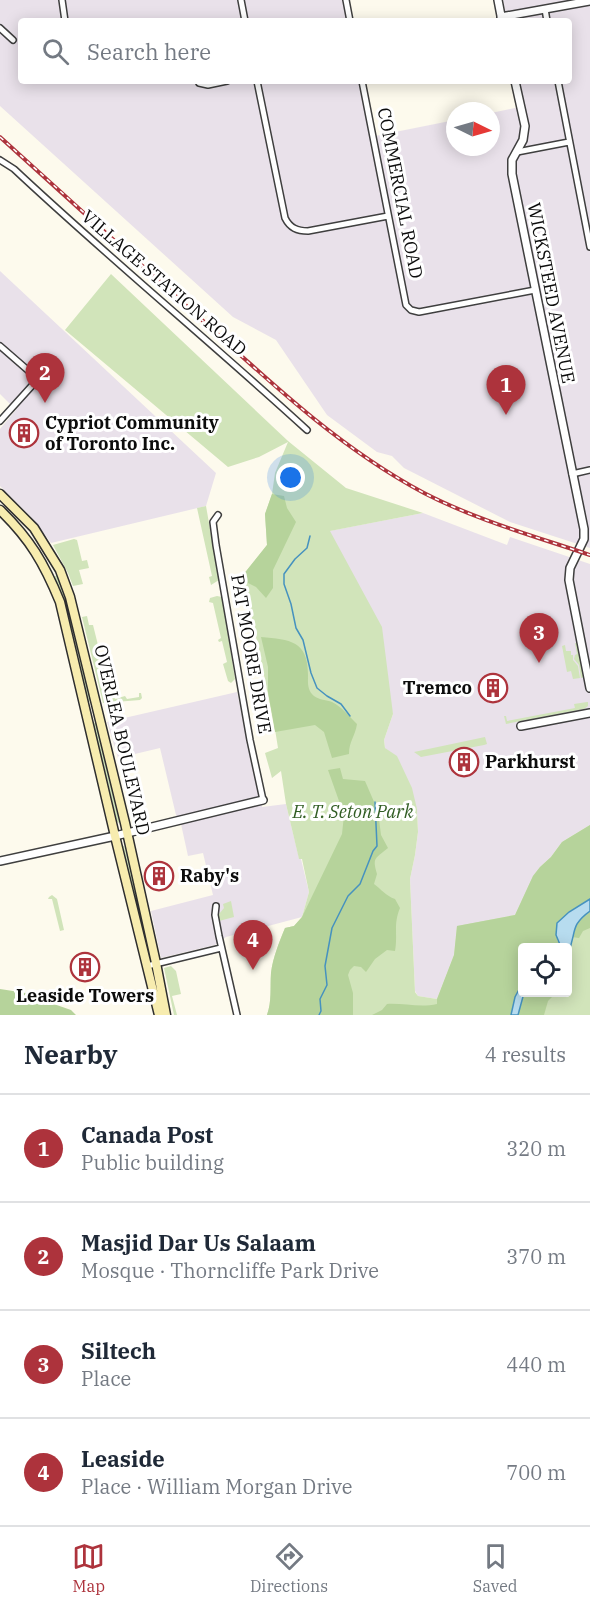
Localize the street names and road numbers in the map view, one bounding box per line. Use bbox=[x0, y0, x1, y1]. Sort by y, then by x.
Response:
street label: COMMERCIAL ROAD bbox=[373, 105, 428, 280]
street label: WICKSTEED AVENUE bbox=[523, 200, 580, 385]
street label: VILLAGE STATION ROAD bbox=[77, 205, 252, 361]
street label: PAT MOORE DRIVE bbox=[226, 572, 277, 736]
street label: OVERLEA BOULEVARD bbox=[89, 642, 156, 838]

